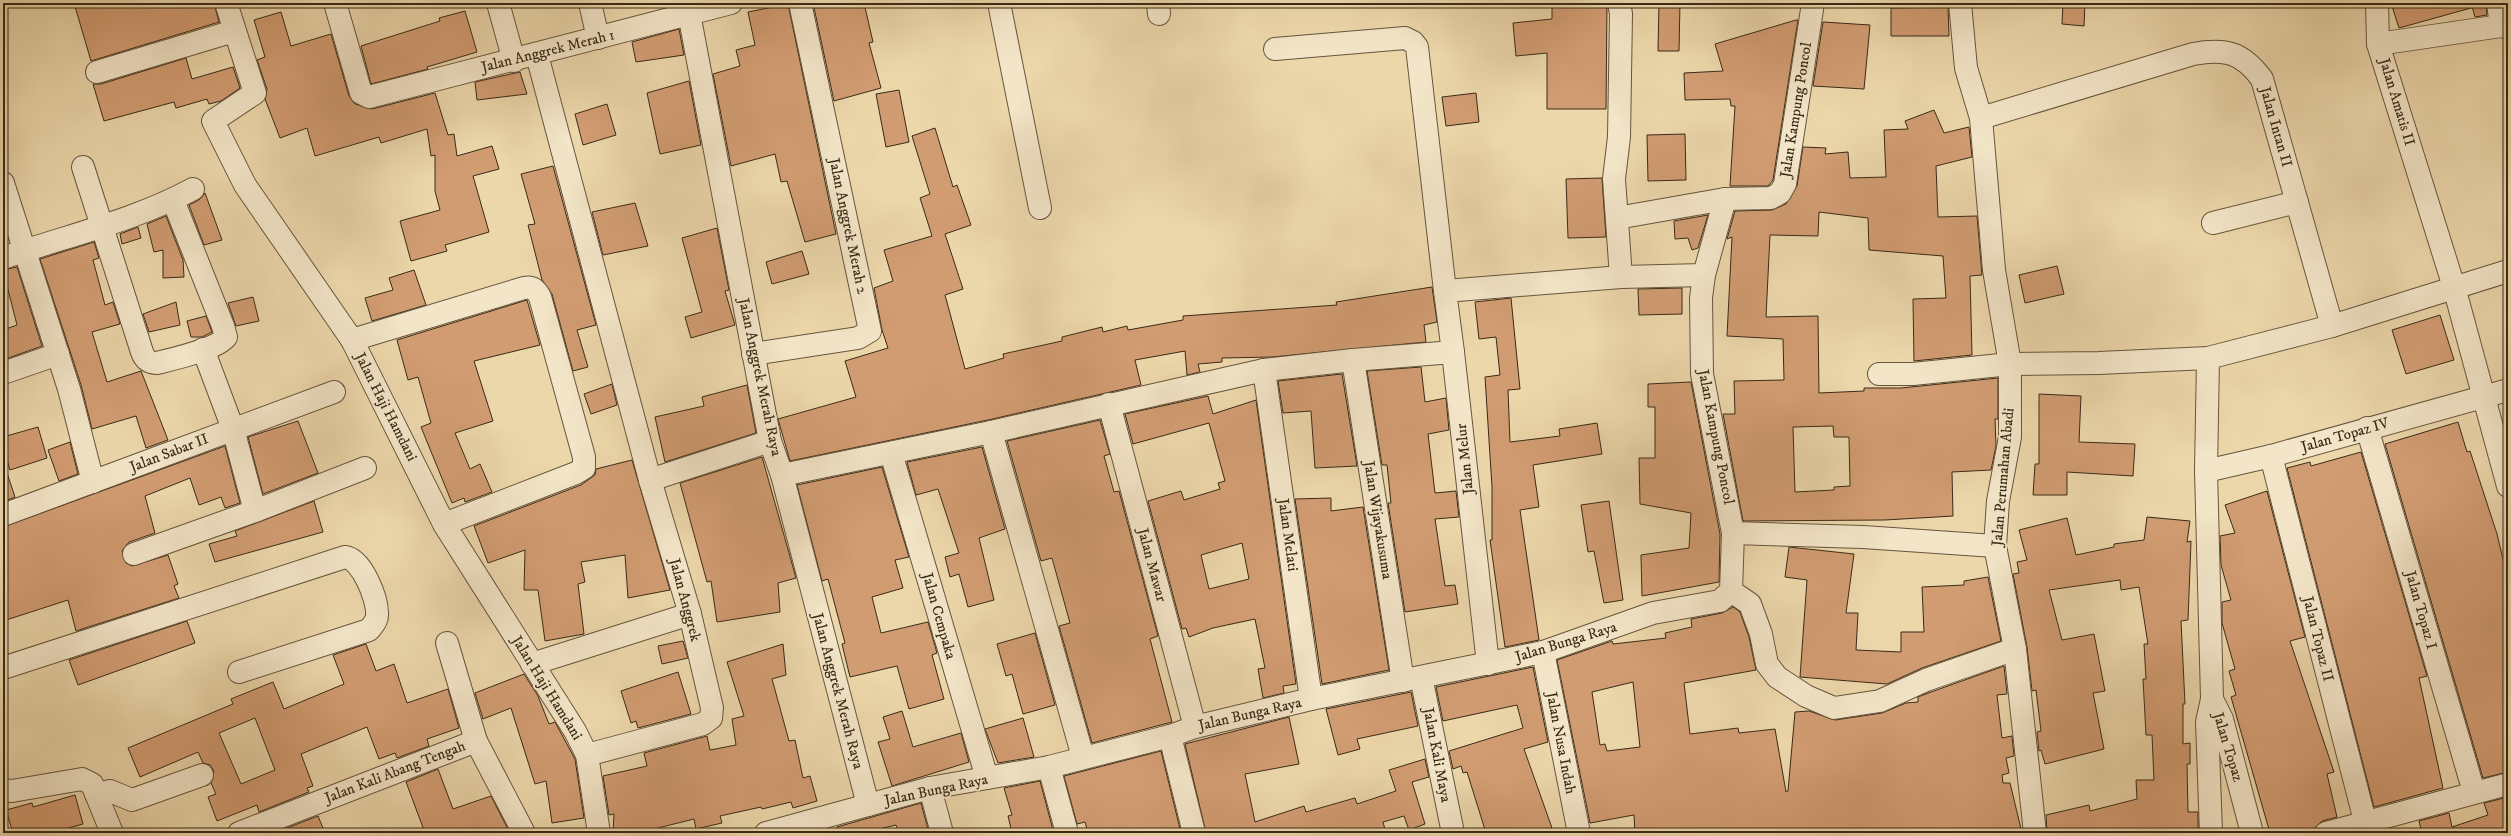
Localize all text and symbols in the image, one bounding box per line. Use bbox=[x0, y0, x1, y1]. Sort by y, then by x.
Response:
street label: Jalan Anggrek Merah 1 bbox=[477, 25, 617, 77]
street label: Jalan Kampung Poncol bbox=[1776, 40, 1816, 181]
street label: Jalan Amatis II bbox=[2374, 54, 2419, 148]
street label: Jalan Intan II bbox=[2255, 83, 2297, 169]
street label: Jalan Anggrek Merah 2 bbox=[824, 154, 872, 296]
street label: Jalan Anggrek Merah Raya bbox=[734, 294, 786, 458]
street label: Jalan Haji Hamdani bbox=[350, 348, 422, 465]
street label: Jalan Kampung Poncol bbox=[1693, 366, 1738, 507]
street label: Jalan Perumahan Abadi bbox=[1987, 407, 2019, 549]
street label: Jalan Topaz IV bbox=[2297, 413, 2392, 457]
street label: Jalan Melur bbox=[1452, 422, 1478, 497]
street label: Jalan Sabar II bbox=[125, 429, 211, 477]
street label: Jalan Wijayakusuma bbox=[1359, 458, 1397, 581]
street label: Jalan Melati bbox=[1273, 495, 1303, 573]
street label: Jalan Mawar bbox=[1133, 524, 1171, 604]
street label: Jalan Anggrek bbox=[664, 554, 705, 644]
street label: Jalan Topaz I bbox=[2400, 567, 2441, 651]
street label: Jalan Cempaka bbox=[917, 569, 961, 662]
street label: Jalan Topaz II bbox=[2298, 593, 2338, 684]
street label: Jalan Anggrek Merah Raya bbox=[807, 609, 868, 772]
street label: Jalan Bunga Raya bbox=[1511, 617, 1620, 667]
street label: Jalan Haji Hamdani bbox=[506, 631, 587, 744]
street label: Jalan Nusa Indah bbox=[1541, 688, 1580, 796]
street label: Jalan Bunga Raya bbox=[1195, 693, 1304, 736]
street label: Jalan Kali Maya bbox=[1418, 704, 1456, 805]
street label: Jalan Topaz bbox=[2208, 708, 2248, 784]
street label: Jalan Kali Abang Tengah bbox=[320, 736, 468, 808]
street label: Jalan Bunga Raya bbox=[881, 770, 990, 811]

